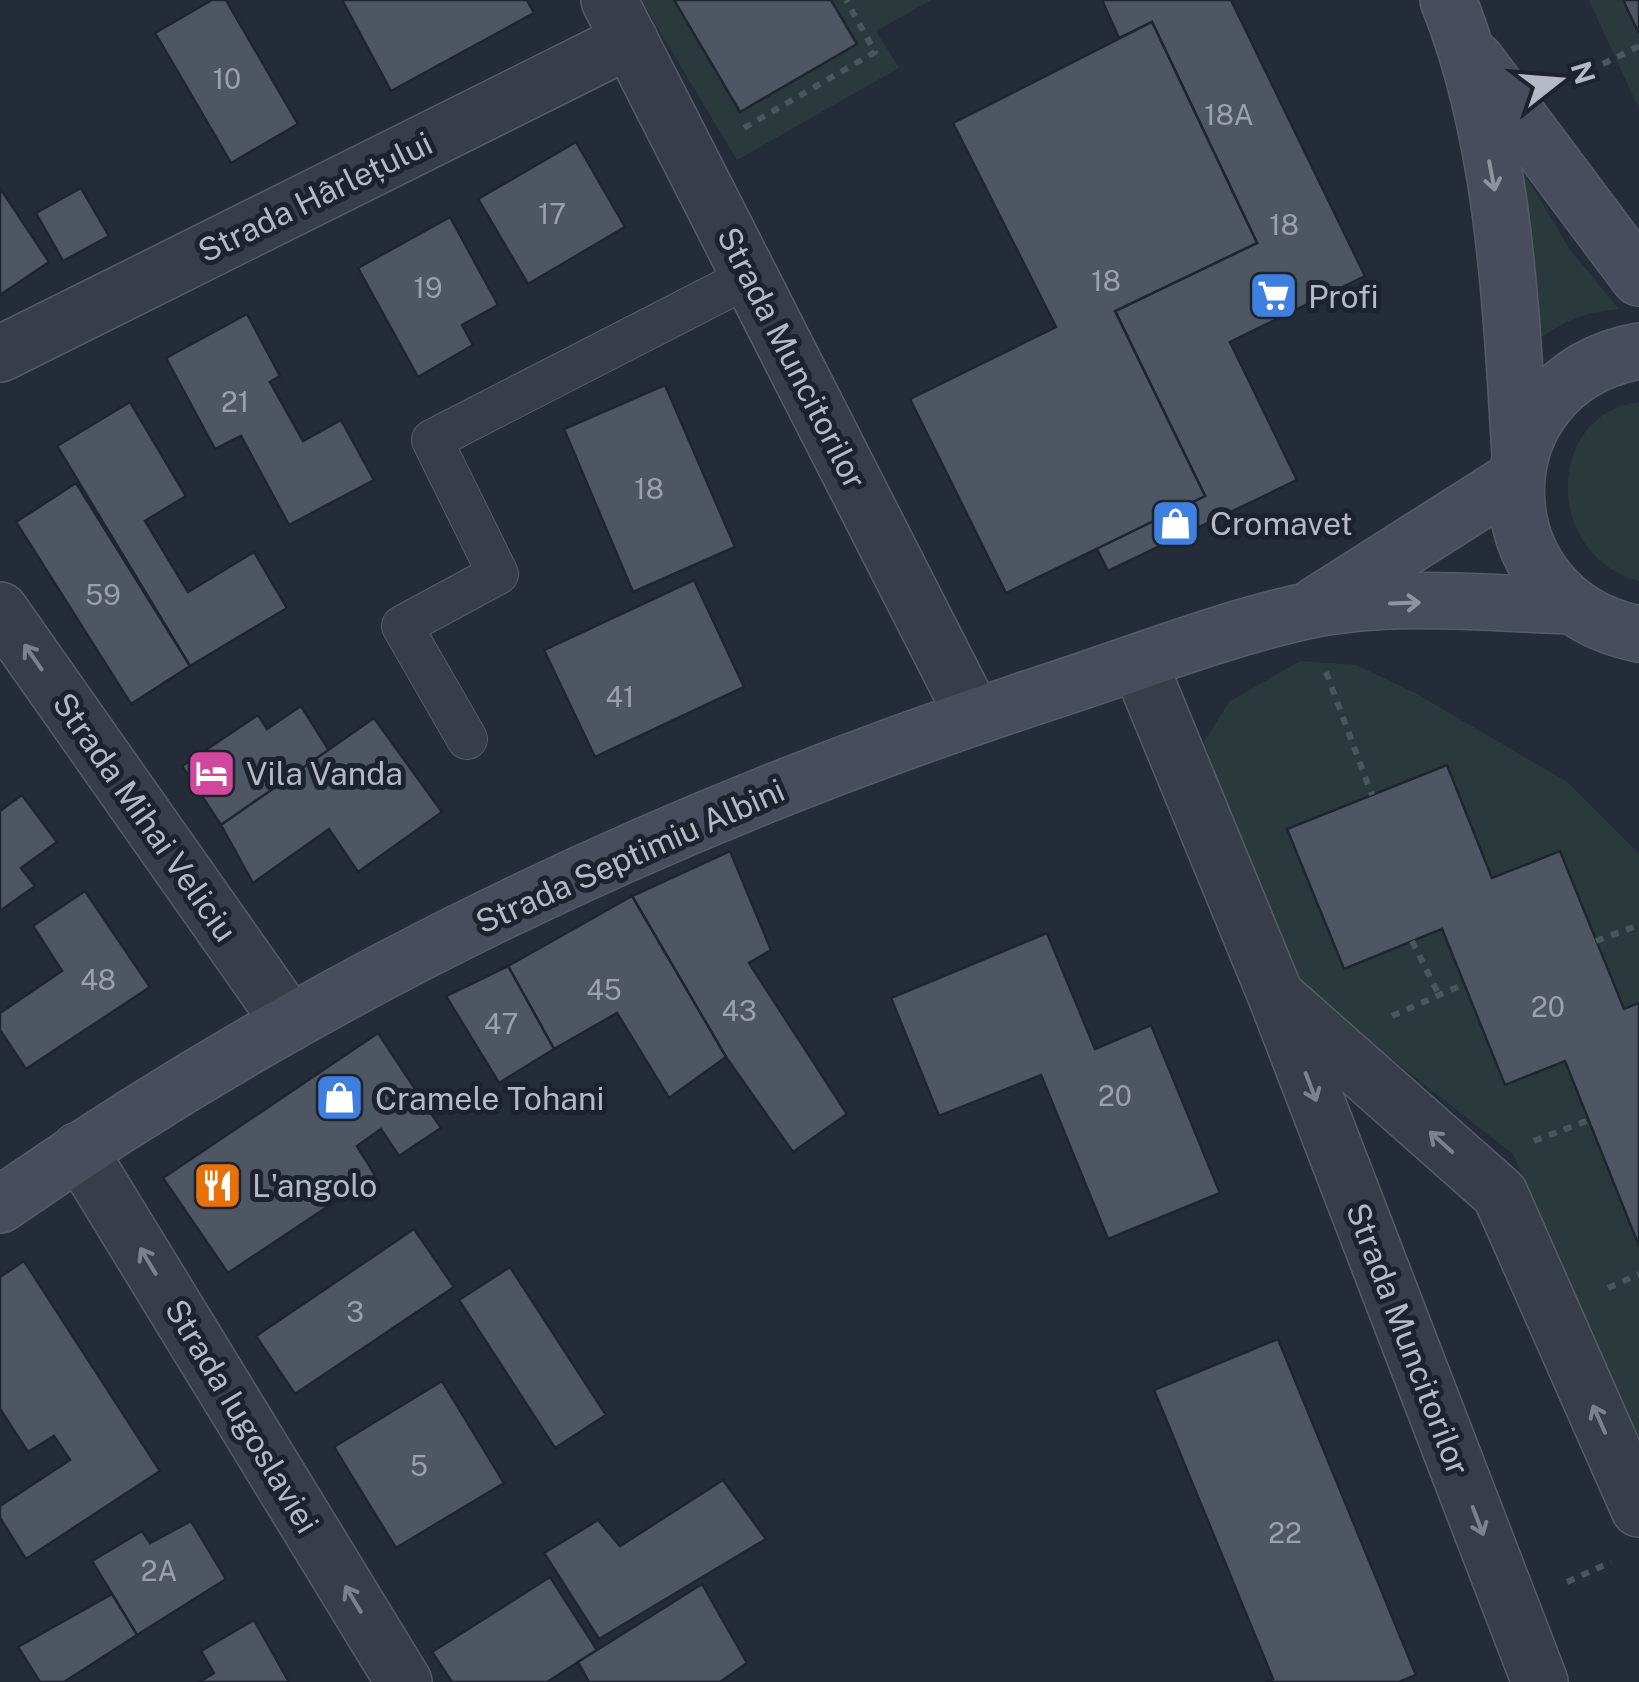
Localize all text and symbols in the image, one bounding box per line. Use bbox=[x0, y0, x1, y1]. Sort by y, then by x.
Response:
north arrow bbox=[1509, 30, 1609, 130]
text: N bbox=[1564, 57, 1602, 88]
house number: 10 bbox=[213, 62, 241, 95]
house number: 18A bbox=[1204, 98, 1254, 131]
street label: Strada Hârlețului bbox=[192, 124, 438, 270]
one-way arrow bbox=[1483, 159, 1502, 191]
house number: 17 bbox=[538, 197, 566, 230]
house number: 18 bbox=[1269, 208, 1299, 241]
street label: Strada Muncitorilor bbox=[710, 221, 874, 495]
house number: 18 bbox=[1091, 264, 1121, 297]
supermarket icon: Profi bbox=[1247, 270, 1299, 322]
house number: 19 bbox=[414, 271, 442, 304]
place label: Profi bbox=[1308, 278, 1379, 315]
house number: 21 bbox=[221, 385, 249, 418]
house number: 18 bbox=[634, 472, 664, 505]
shop icon: Cromavet bbox=[1149, 497, 1201, 549]
place label: Cromavet bbox=[1210, 505, 1353, 542]
house number: 59 bbox=[85, 578, 121, 611]
one-way arrow bbox=[1388, 593, 1420, 612]
one-way arrow bbox=[23, 644, 44, 671]
house number: 41 bbox=[606, 680, 635, 713]
street label: Strada Mihai Veliciu bbox=[45, 686, 245, 948]
hotel icon: Vila Vanda bbox=[185, 747, 237, 799]
place label: Vila Vanda bbox=[246, 755, 403, 792]
street label: Strada Septimiu Albini bbox=[470, 771, 790, 941]
house number: 48 bbox=[80, 963, 116, 996]
house number: 45 bbox=[586, 973, 622, 1006]
house number: 20 bbox=[1531, 990, 1565, 1023]
house number: 43 bbox=[721, 994, 757, 1027]
house number: 47 bbox=[484, 1007, 518, 1040]
one-way arrow bbox=[1304, 1071, 1322, 1102]
shop icon: Cramele Tohani bbox=[314, 1072, 366, 1124]
house number: 20 bbox=[1098, 1079, 1132, 1112]
place label: Cramele Tohani bbox=[375, 1080, 604, 1117]
one-way arrow bbox=[1429, 1131, 1454, 1154]
restaurant icon: L'angolo bbox=[191, 1159, 243, 1211]
place label: L'angolo bbox=[252, 1167, 377, 1204]
street label: Strada Muncitorilor bbox=[1339, 1198, 1477, 1480]
one-way arrow bbox=[138, 1247, 158, 1276]
street label: Strada Iugoslaviei bbox=[158, 1293, 326, 1539]
house number: 3 bbox=[346, 1295, 364, 1328]
one-way arrow bbox=[1589, 1405, 1608, 1435]
house number: 5 bbox=[410, 1449, 428, 1482]
one-way arrow bbox=[1471, 1505, 1489, 1536]
house number: 22 bbox=[1268, 1516, 1302, 1549]
house number: 2A bbox=[141, 1554, 177, 1587]
one-way arrow bbox=[343, 1585, 363, 1614]

